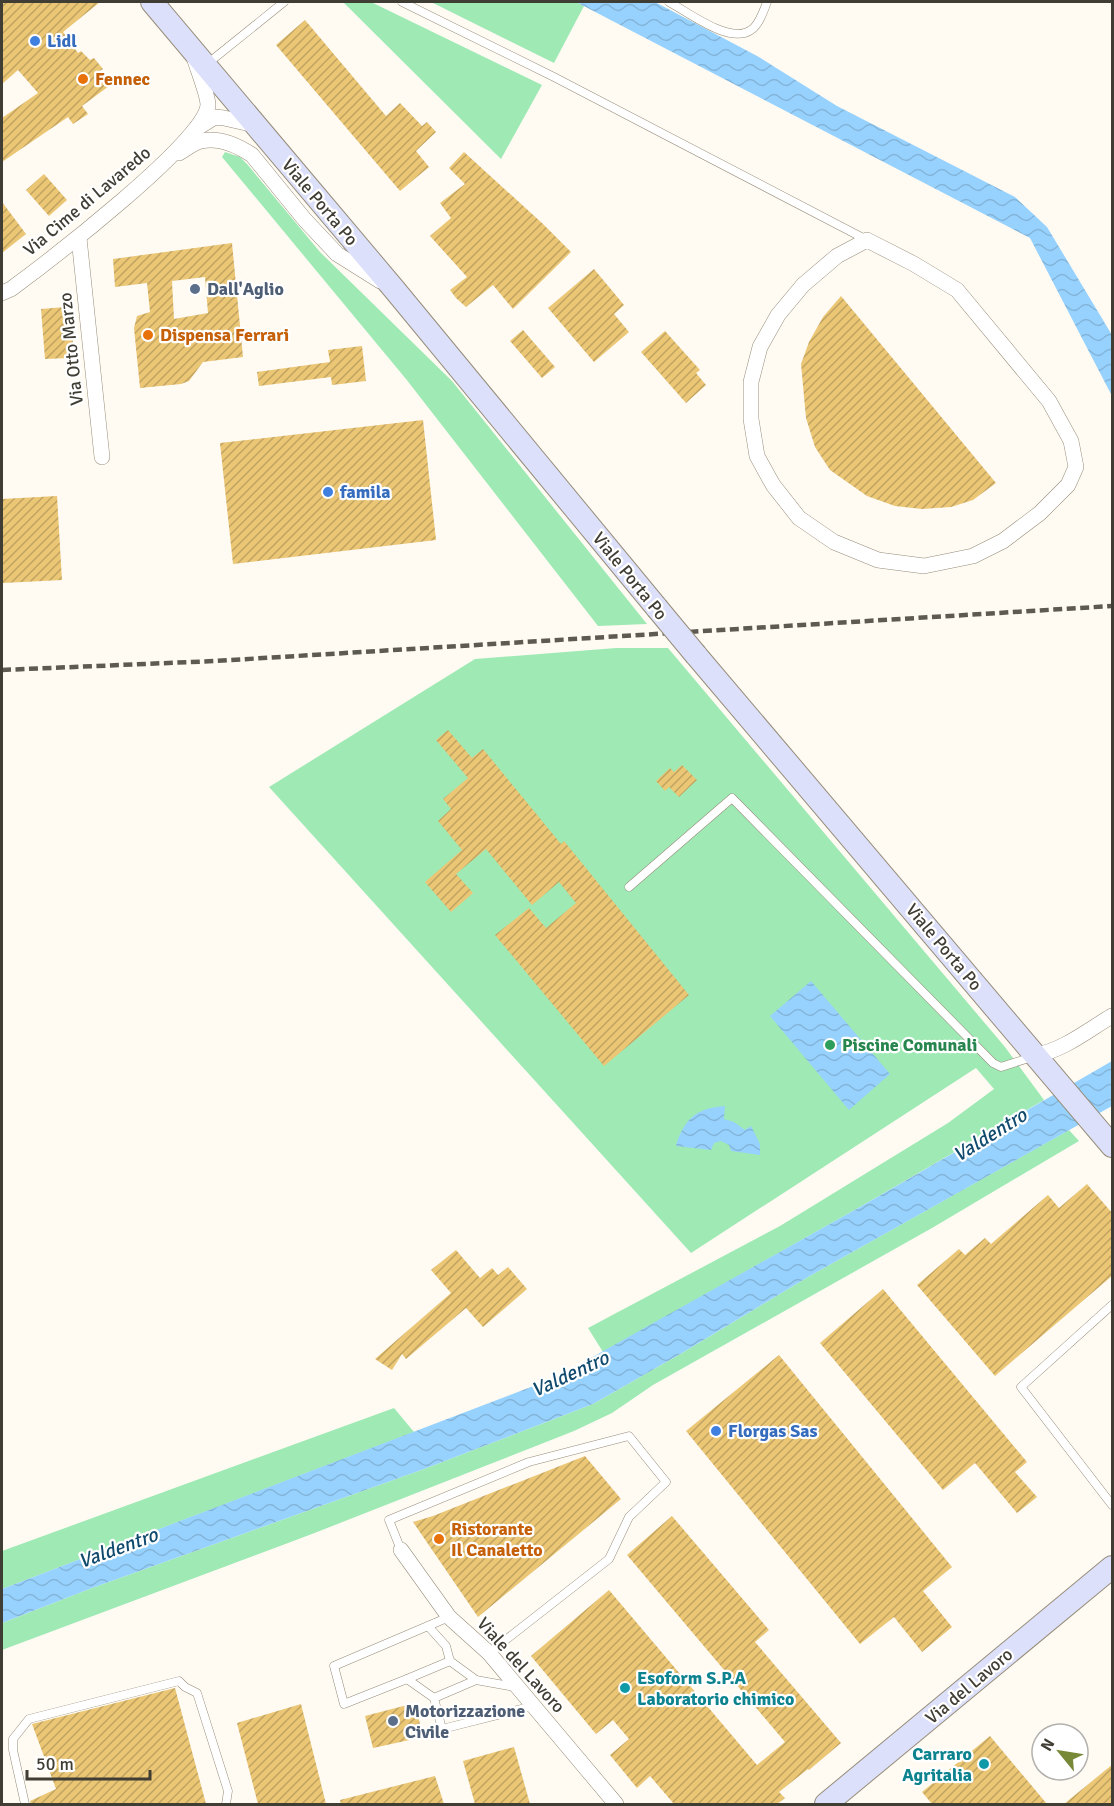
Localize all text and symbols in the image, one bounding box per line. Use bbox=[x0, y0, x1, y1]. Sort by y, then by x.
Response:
place label: Lidl bbox=[47, 30, 77, 52]
marker: Lidl bbox=[28, 34, 42, 48]
place label: Fennec bbox=[95, 68, 151, 90]
marker: Fennec bbox=[76, 72, 90, 86]
street label: Via Cime di Lavaredo bbox=[19, 141, 155, 261]
street label: Viale Porta Po bbox=[277, 154, 363, 250]
place label: Dall'Aglio bbox=[207, 278, 284, 300]
marker: Dall'Aglio bbox=[188, 282, 202, 296]
street label: Via Otto Marzo bbox=[54, 291, 88, 407]
place label: Dispensa Ferrari bbox=[160, 324, 289, 346]
marker: Dispensa Ferrari bbox=[141, 328, 155, 342]
place label: famila bbox=[339, 481, 391, 503]
marker: famila bbox=[321, 485, 335, 499]
street label: Viale Porta Po bbox=[588, 528, 672, 624]
street label: Viale Porta Po bbox=[901, 899, 987, 995]
place label: Piscine Comunali bbox=[842, 1034, 977, 1056]
marker: Piscine Comunali bbox=[823, 1038, 837, 1052]
water label: Valdentro bbox=[948, 1102, 1033, 1167]
water label: Valdentro bbox=[527, 1345, 614, 1403]
place label: Florgas Sas bbox=[728, 1420, 817, 1442]
marker: Florgas Sas bbox=[709, 1424, 723, 1438]
place label: Ristorante Il Canaletto bbox=[451, 1518, 543, 1561]
water label: Valdentro bbox=[75, 1522, 163, 1574]
marker: Ristorante Il Canaletto bbox=[432, 1532, 446, 1546]
street label: Viale del Lavoro bbox=[472, 1613, 570, 1717]
street label: Via del Lavoro bbox=[921, 1643, 1017, 1729]
place label: Esoform S.P.A Laboratorio chimico bbox=[637, 1667, 794, 1710]
marker: Esoform S.P.A Laboratorio chimico bbox=[618, 1681, 632, 1695]
place label: Motorizzazione Civile bbox=[405, 1700, 525, 1743]
marker: Motorizzazione Civile bbox=[386, 1714, 400, 1728]
north arrow bbox=[1030, 1722, 1090, 1782]
text: N bbox=[1036, 1735, 1059, 1755]
scale bar bbox=[27, 1743, 150, 1781]
place label: Carraro Agritalia bbox=[902, 1743, 972, 1786]
text: 50 m bbox=[36, 1753, 74, 1775]
marker: Carraro Agritalia bbox=[977, 1757, 991, 1771]

